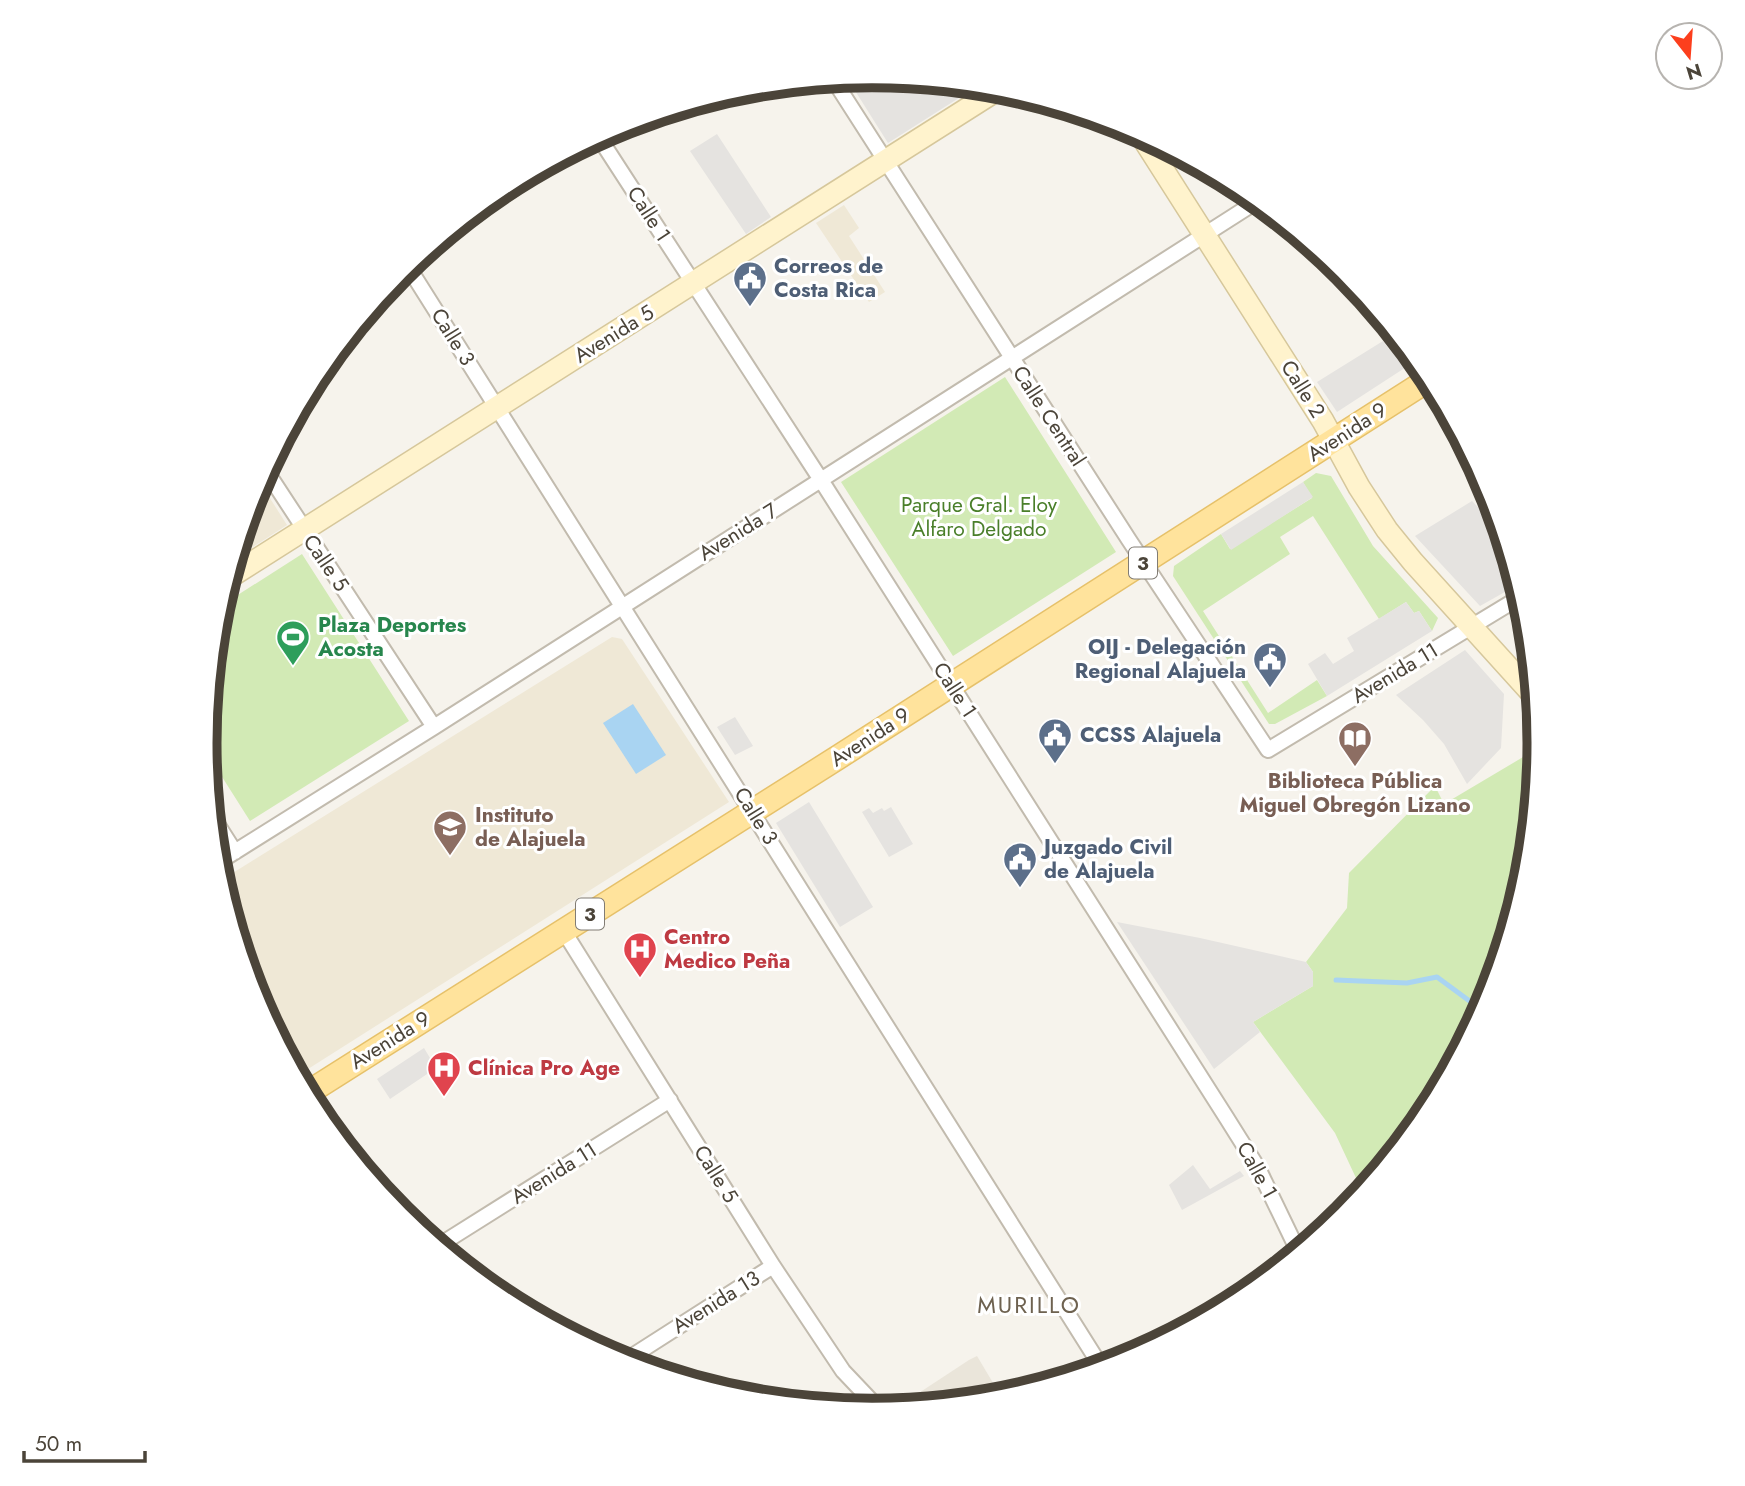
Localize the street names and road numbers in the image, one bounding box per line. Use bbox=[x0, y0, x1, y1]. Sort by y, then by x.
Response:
street label: Calle 1 bbox=[620, 180, 678, 248]
street label: Avenida 5 bbox=[568, 298, 660, 370]
street label: Calle 3 bbox=[424, 302, 482, 372]
street label: Calle 2 bbox=[1274, 354, 1332, 424]
street label: Calle Central bbox=[1005, 360, 1093, 472]
street label: Avenida 9 bbox=[1301, 395, 1393, 469]
street label: Avenida 7 bbox=[693, 496, 783, 568]
street label: Calle 5 bbox=[296, 528, 356, 598]
road number: 3 bbox=[1129, 548, 1157, 578]
street label: Avenida 11 bbox=[1346, 635, 1444, 711]
street label: Calle 1 bbox=[926, 656, 984, 724]
street label: Avenida 9 bbox=[824, 700, 916, 774]
street label: Calle 3 bbox=[727, 781, 785, 851]
road number: 3 bbox=[576, 898, 604, 930]
street label: Avenida 9 bbox=[344, 1004, 436, 1076]
street label: Avenida 11 bbox=[505, 1135, 603, 1211]
street label: Calle 1 bbox=[1229, 1136, 1285, 1204]
street label: Calle 5 bbox=[687, 1139, 745, 1209]
street label: Avenida 13 bbox=[666, 1263, 766, 1341]

